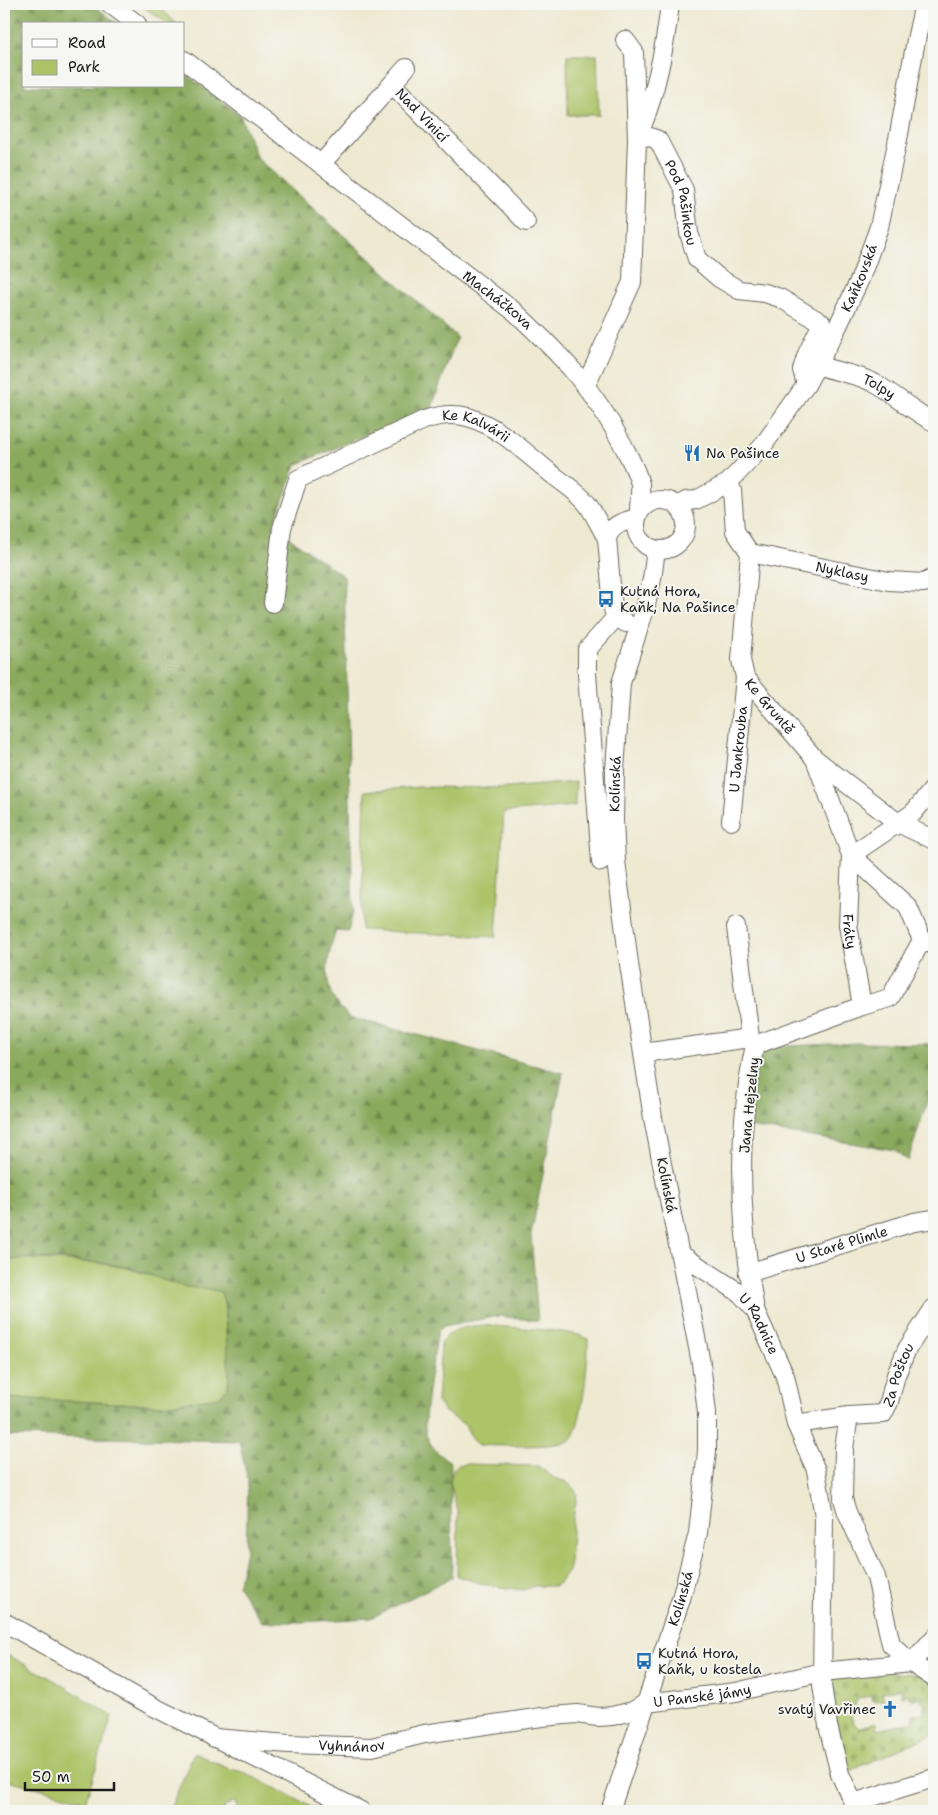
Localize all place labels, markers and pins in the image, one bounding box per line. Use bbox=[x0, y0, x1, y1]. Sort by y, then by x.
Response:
restaurant icon: Na Pašince bbox=[682, 443, 702, 463]
place label: Na Pašince bbox=[706, 444, 780, 462]
place label: Kutná Hora, Kaňk, Na Pašince bbox=[620, 582, 736, 616]
bus stop icon: Kutná Hora, Kaňk, Na Pašince bbox=[596, 589, 616, 609]
place label: Kutná Hora, Kaňk, u kostela bbox=[658, 1644, 762, 1678]
bus stop icon: Kutná Hora, Kaňk, u kostela bbox=[634, 1651, 654, 1671]
church icon: svatý Vavřinec bbox=[880, 1699, 900, 1719]
place label: svatý Vavřinec bbox=[778, 1700, 876, 1718]

